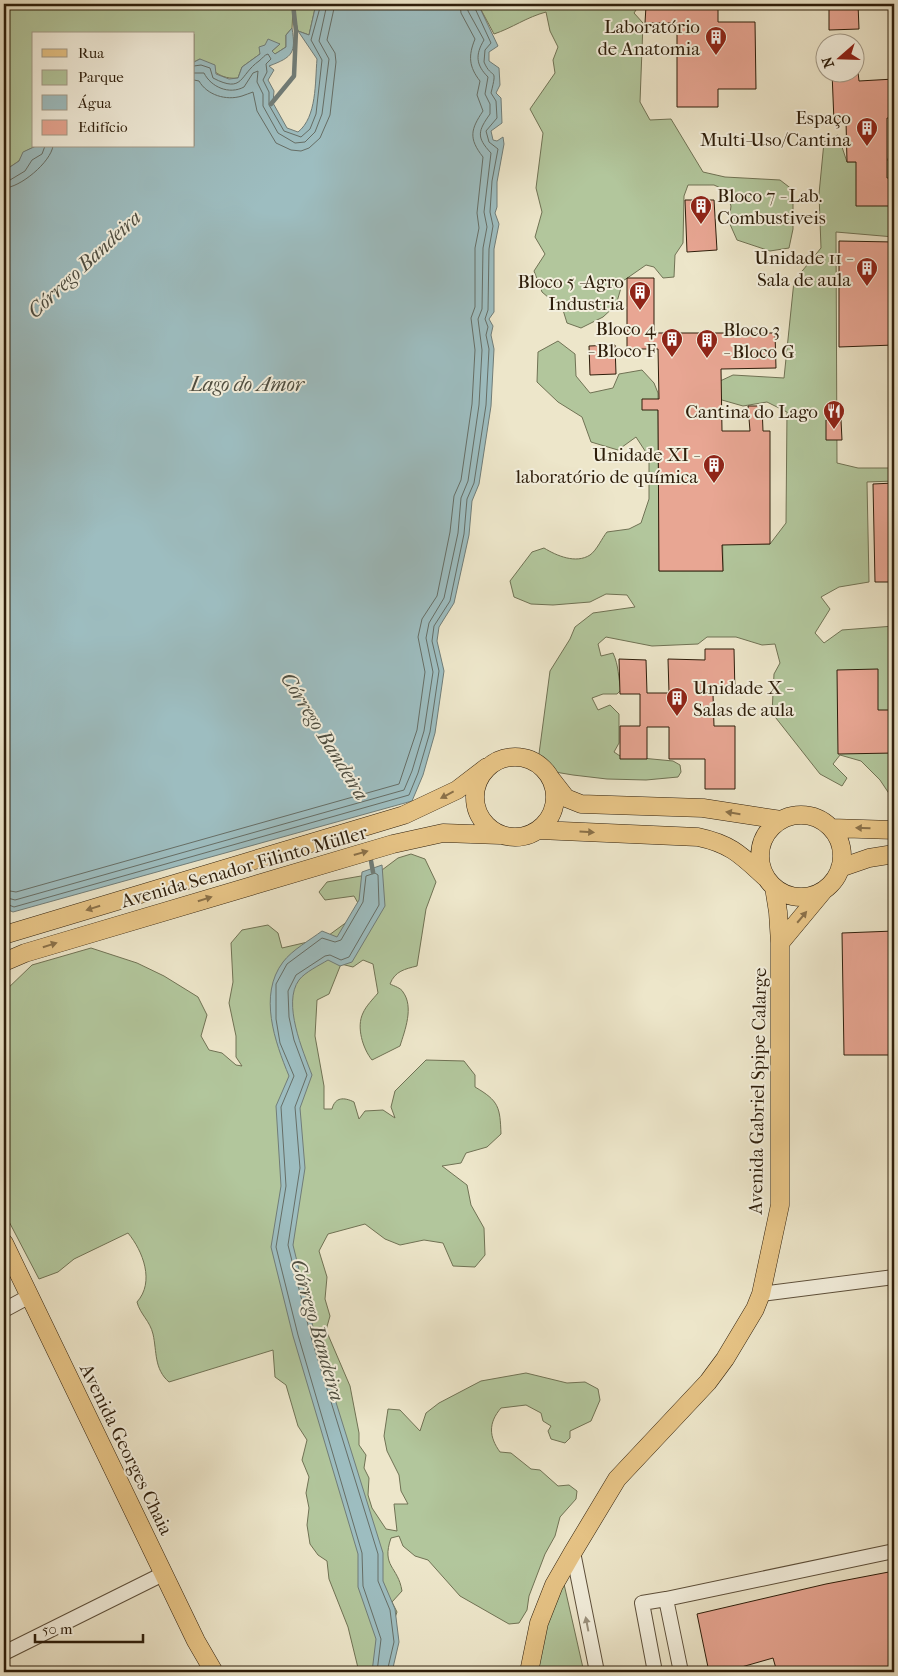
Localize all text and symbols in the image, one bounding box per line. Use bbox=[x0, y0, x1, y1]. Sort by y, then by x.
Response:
place label: Laboratório de Anatomia bbox=[598, 16, 700, 60]
building icon: Laboratório de Anatomia bbox=[704, 25, 728, 56]
legend bbox=[32, 32, 195, 148]
north arrow bbox=[816, 32, 866, 82]
text: Rua bbox=[78, 44, 105, 62]
text: N bbox=[818, 54, 838, 70]
text: Parque bbox=[78, 68, 124, 86]
text: Água bbox=[77, 94, 112, 112]
place label: Espaço Multi-Uso/Cantina bbox=[700, 107, 851, 151]
building icon: Espaço Multi-Uso/Cantina bbox=[855, 116, 879, 147]
text: Edifício bbox=[78, 118, 128, 136]
place label: Bloco 7 - Lab. Combustiveis bbox=[717, 185, 826, 229]
building icon: Bloco 7 - Lab. Combustiveis bbox=[689, 194, 713, 225]
water label: Córrego Bandeira bbox=[23, 206, 146, 323]
place label: Unidade 11 - Sala de aula bbox=[754, 247, 854, 291]
building icon: Unidade 11 - Sala de aula bbox=[855, 256, 879, 287]
place label: Bloco 5 -Agro Industria bbox=[517, 271, 624, 315]
building icon: Bloco 5 -Agro Industria bbox=[628, 280, 652, 311]
place label: Bloco 4 - Bloco F bbox=[588, 318, 657, 362]
place label: Bloco 3 - Bloco G bbox=[723, 319, 795, 363]
building icon: Bloco 4 - Bloco F bbox=[660, 327, 684, 358]
building icon: Bloco 3 - Bloco G bbox=[695, 328, 719, 359]
water label: Lago do Amor bbox=[188, 373, 306, 396]
restaurant icon: Cantina do Lago bbox=[822, 399, 846, 430]
place label: Cantina do Lago bbox=[685, 401, 818, 423]
place label: Unidade XI - laboratório de química bbox=[515, 444, 701, 488]
building icon: Unidade XI - laboratório de química bbox=[702, 453, 726, 484]
water label: Córrego Bandeira bbox=[276, 668, 373, 804]
place label: Unidade X - Salas de aula bbox=[693, 677, 794, 721]
building icon: Unidade X - Salas de aula bbox=[665, 686, 689, 717]
one-way arrow bbox=[440, 791, 454, 799]
one-way arrow bbox=[724, 808, 740, 816]
street label: Avenida Senador Filinto Müller bbox=[118, 821, 371, 913]
one-way arrow bbox=[854, 824, 870, 832]
one-way arrow bbox=[580, 828, 596, 836]
one-way arrow bbox=[354, 848, 369, 856]
one-way arrow bbox=[198, 895, 213, 903]
one-way arrow bbox=[85, 905, 100, 913]
one-way arrow bbox=[796, 911, 807, 923]
one-way arrow bbox=[42, 941, 57, 949]
street label: Avenida Gabriel Spipe Calarge bbox=[745, 967, 771, 1216]
water label: Córrego Bandeira bbox=[286, 1257, 349, 1404]
street label: Avenida Georges Chaia bbox=[75, 1359, 177, 1539]
scale bar bbox=[35, 1611, 142, 1643]
one-way arrow bbox=[583, 1617, 591, 1632]
text: 50 m bbox=[42, 1620, 73, 1638]

